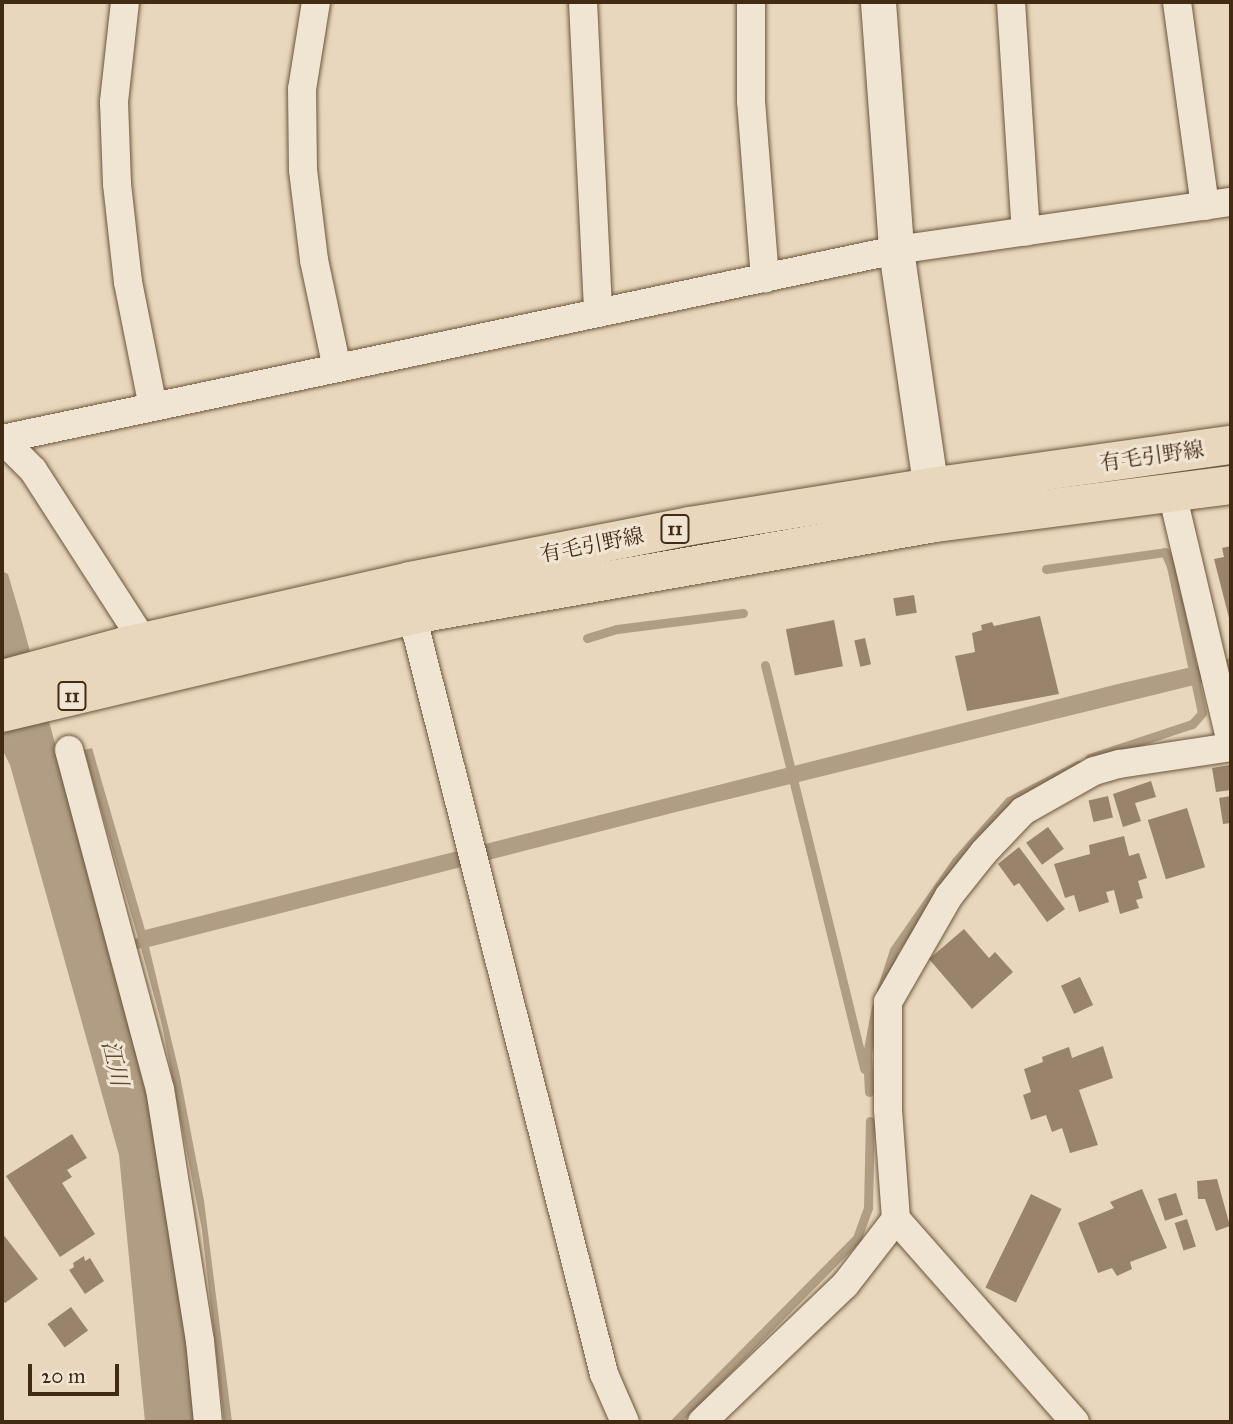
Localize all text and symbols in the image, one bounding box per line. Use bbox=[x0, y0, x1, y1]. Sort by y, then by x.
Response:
street label: 有毛引野線 bbox=[1098, 436, 1206, 476]
road number: 11 bbox=[659, 514, 691, 544]
street label: 有毛引野線 bbox=[538, 523, 646, 567]
road number: 11 bbox=[56, 680, 88, 712]
water label: 江川 bbox=[96, 1037, 134, 1089]
scale bar bbox=[32, 1350, 122, 1394]
text: 20 m bbox=[41, 1363, 86, 1389]

